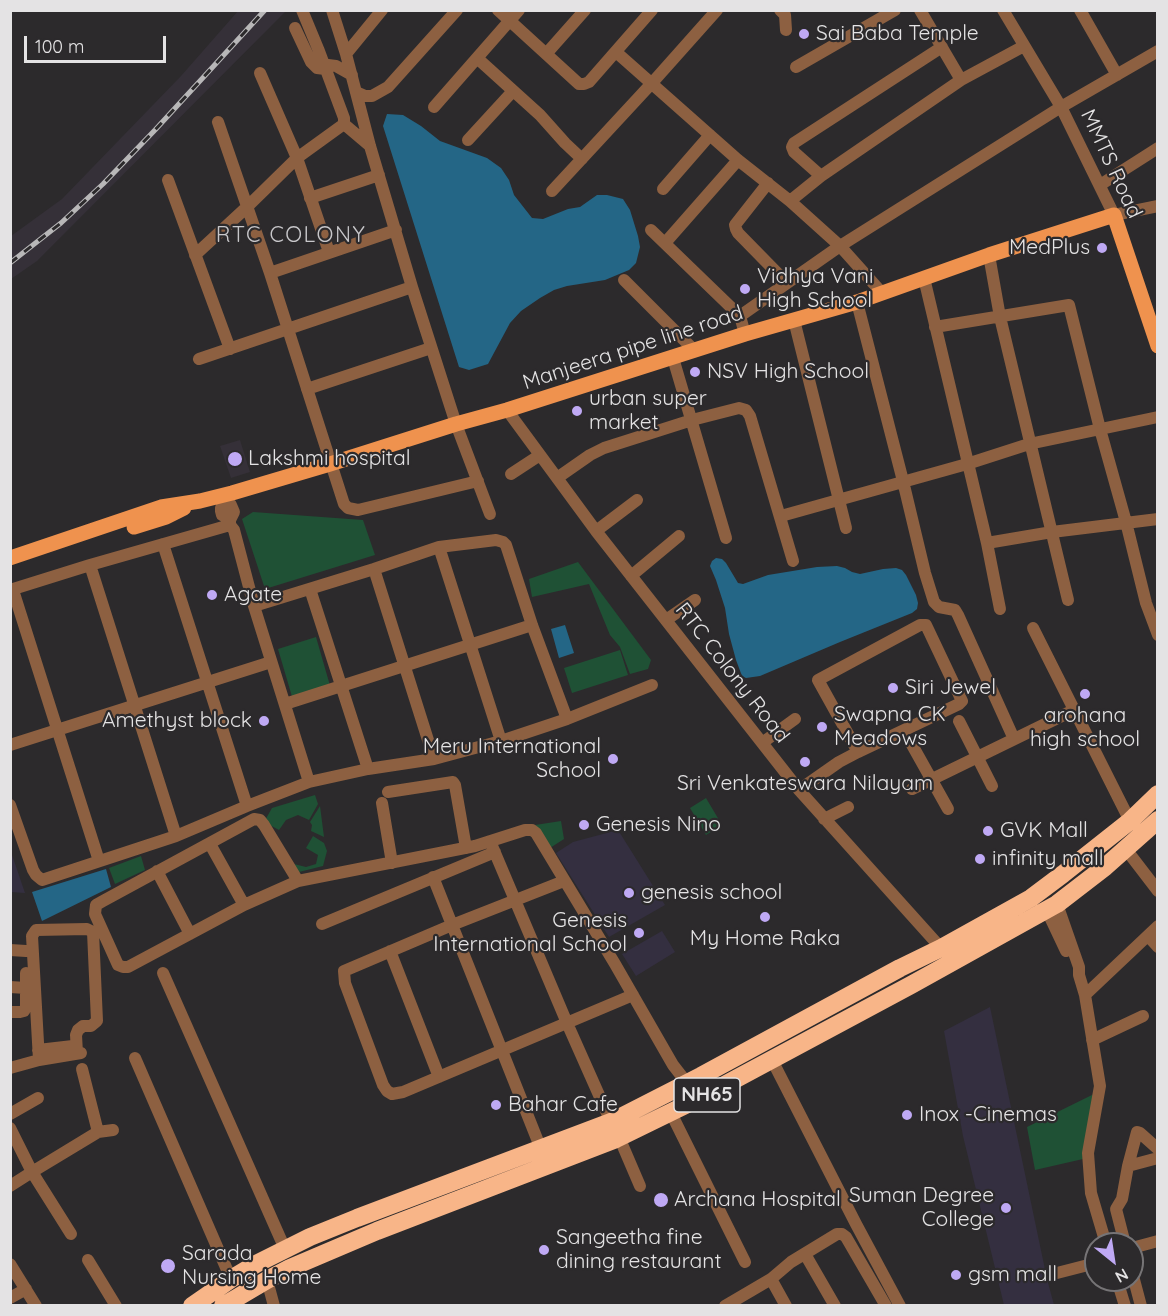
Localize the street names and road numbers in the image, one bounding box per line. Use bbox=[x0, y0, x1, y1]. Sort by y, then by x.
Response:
street label: MMTS Road bbox=[1075, 106, 1147, 222]
street label: Manjeera pipe line road bbox=[520, 300, 746, 396]
street label: RTC Colony Road bbox=[669, 598, 795, 748]
road number: NH65 bbox=[674, 1078, 740, 1112]

